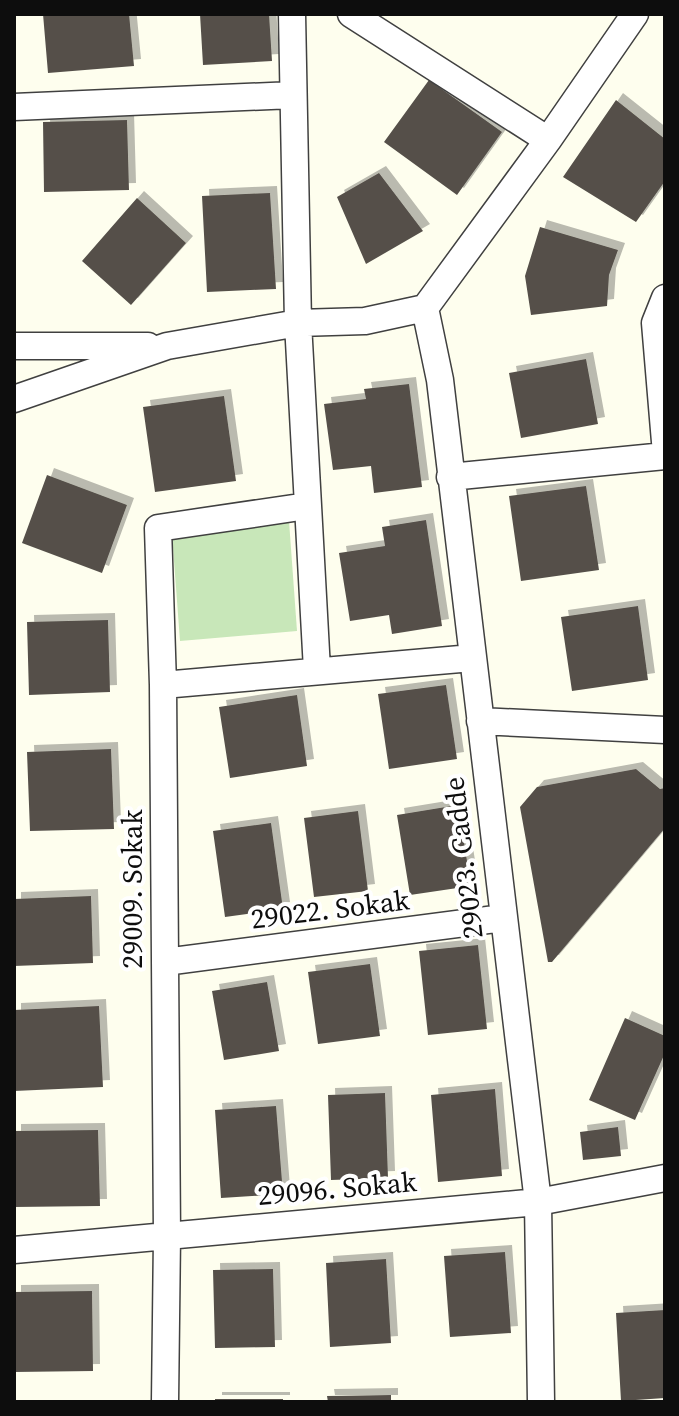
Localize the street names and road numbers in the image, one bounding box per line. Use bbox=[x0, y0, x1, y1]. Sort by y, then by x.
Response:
street label: 29023. Cadde bbox=[434, 775, 492, 941]
street label: 29009. Sokak bbox=[113, 809, 151, 969]
street label: 29022. Sokak bbox=[249, 880, 412, 938]
street label: 29096. Sokak bbox=[256, 1162, 419, 1214]

